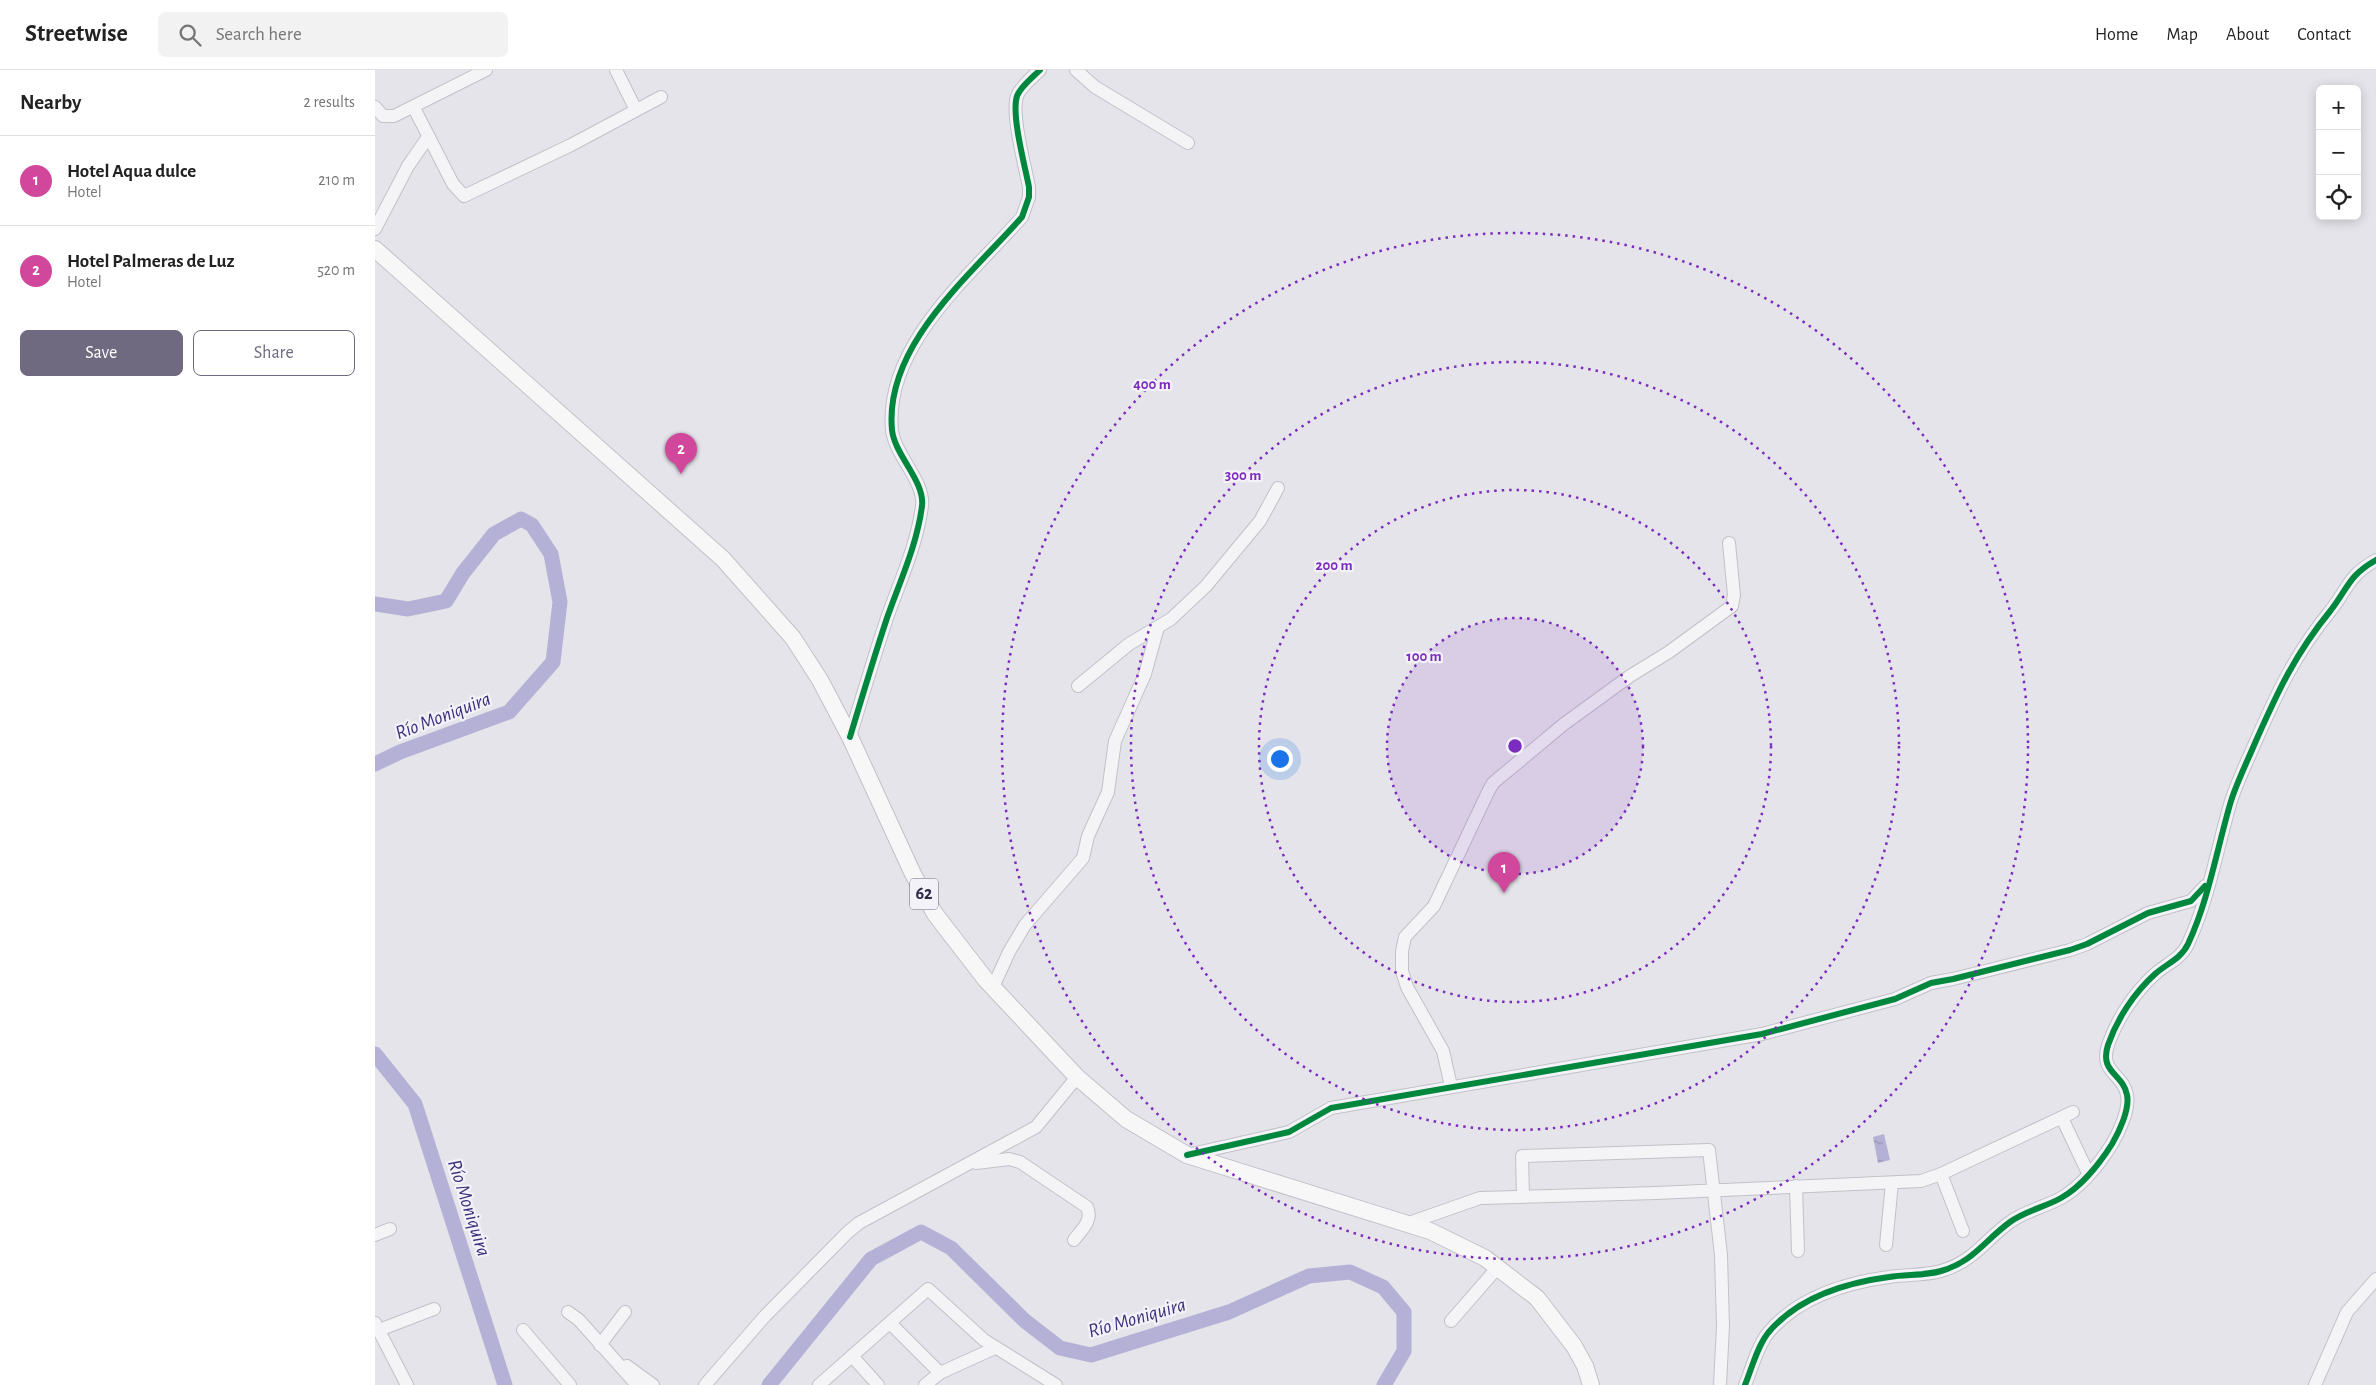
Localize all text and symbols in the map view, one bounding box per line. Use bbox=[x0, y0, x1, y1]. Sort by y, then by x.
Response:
search box bbox=[158, 12, 508, 57]
icon: search bbox=[176, 21, 204, 49]
text: Streetwise bbox=[25, 22, 128, 46]
text: Search here bbox=[216, 25, 302, 44]
text: Home bbox=[2095, 26, 2138, 44]
text: Map bbox=[2166, 26, 2198, 44]
text: About bbox=[2226, 26, 2269, 44]
text: Contact bbox=[2297, 26, 2351, 44]
map controls bbox=[2316, 85, 2361, 220]
button: + bbox=[2316, 85, 2361, 130]
text: Nearby bbox=[20, 92, 81, 113]
text: 2 results bbox=[303, 94, 355, 110]
button: − bbox=[2316, 130, 2361, 175]
text: Hotel Aqua dulce bbox=[67, 162, 196, 181]
text: 1 bbox=[33, 172, 39, 188]
text: 210 m bbox=[318, 172, 355, 188]
button: locate bbox=[2316, 175, 2361, 220]
text: Hotel bbox=[67, 184, 102, 200]
text: Hotel Palmeras de Luz bbox=[67, 252, 235, 271]
text: 2 bbox=[32, 262, 40, 278]
text: 520 m bbox=[317, 262, 355, 278]
text: Hotel bbox=[67, 274, 102, 290]
button: Save bbox=[20, 330, 183, 376]
button: Share bbox=[193, 330, 355, 376]
text: 400 m bbox=[1133, 377, 1171, 392]
pin: 2 bbox=[665, 433, 697, 474]
text: 300 m bbox=[1225, 468, 1261, 483]
text: 200 m bbox=[1315, 558, 1353, 573]
text: 100 m bbox=[1406, 649, 1442, 664]
water label: Río Moniquira bbox=[393, 689, 493, 743]
centre of rings bbox=[1506, 737, 1524, 755]
your location bbox=[1267, 746, 1293, 772]
pin: 1 bbox=[1488, 852, 1520, 893]
road number: 62 bbox=[910, 879, 938, 910]
water label: Río Moniquira bbox=[444, 1157, 494, 1259]
water label: Río Moniquira bbox=[1086, 1295, 1188, 1341]

